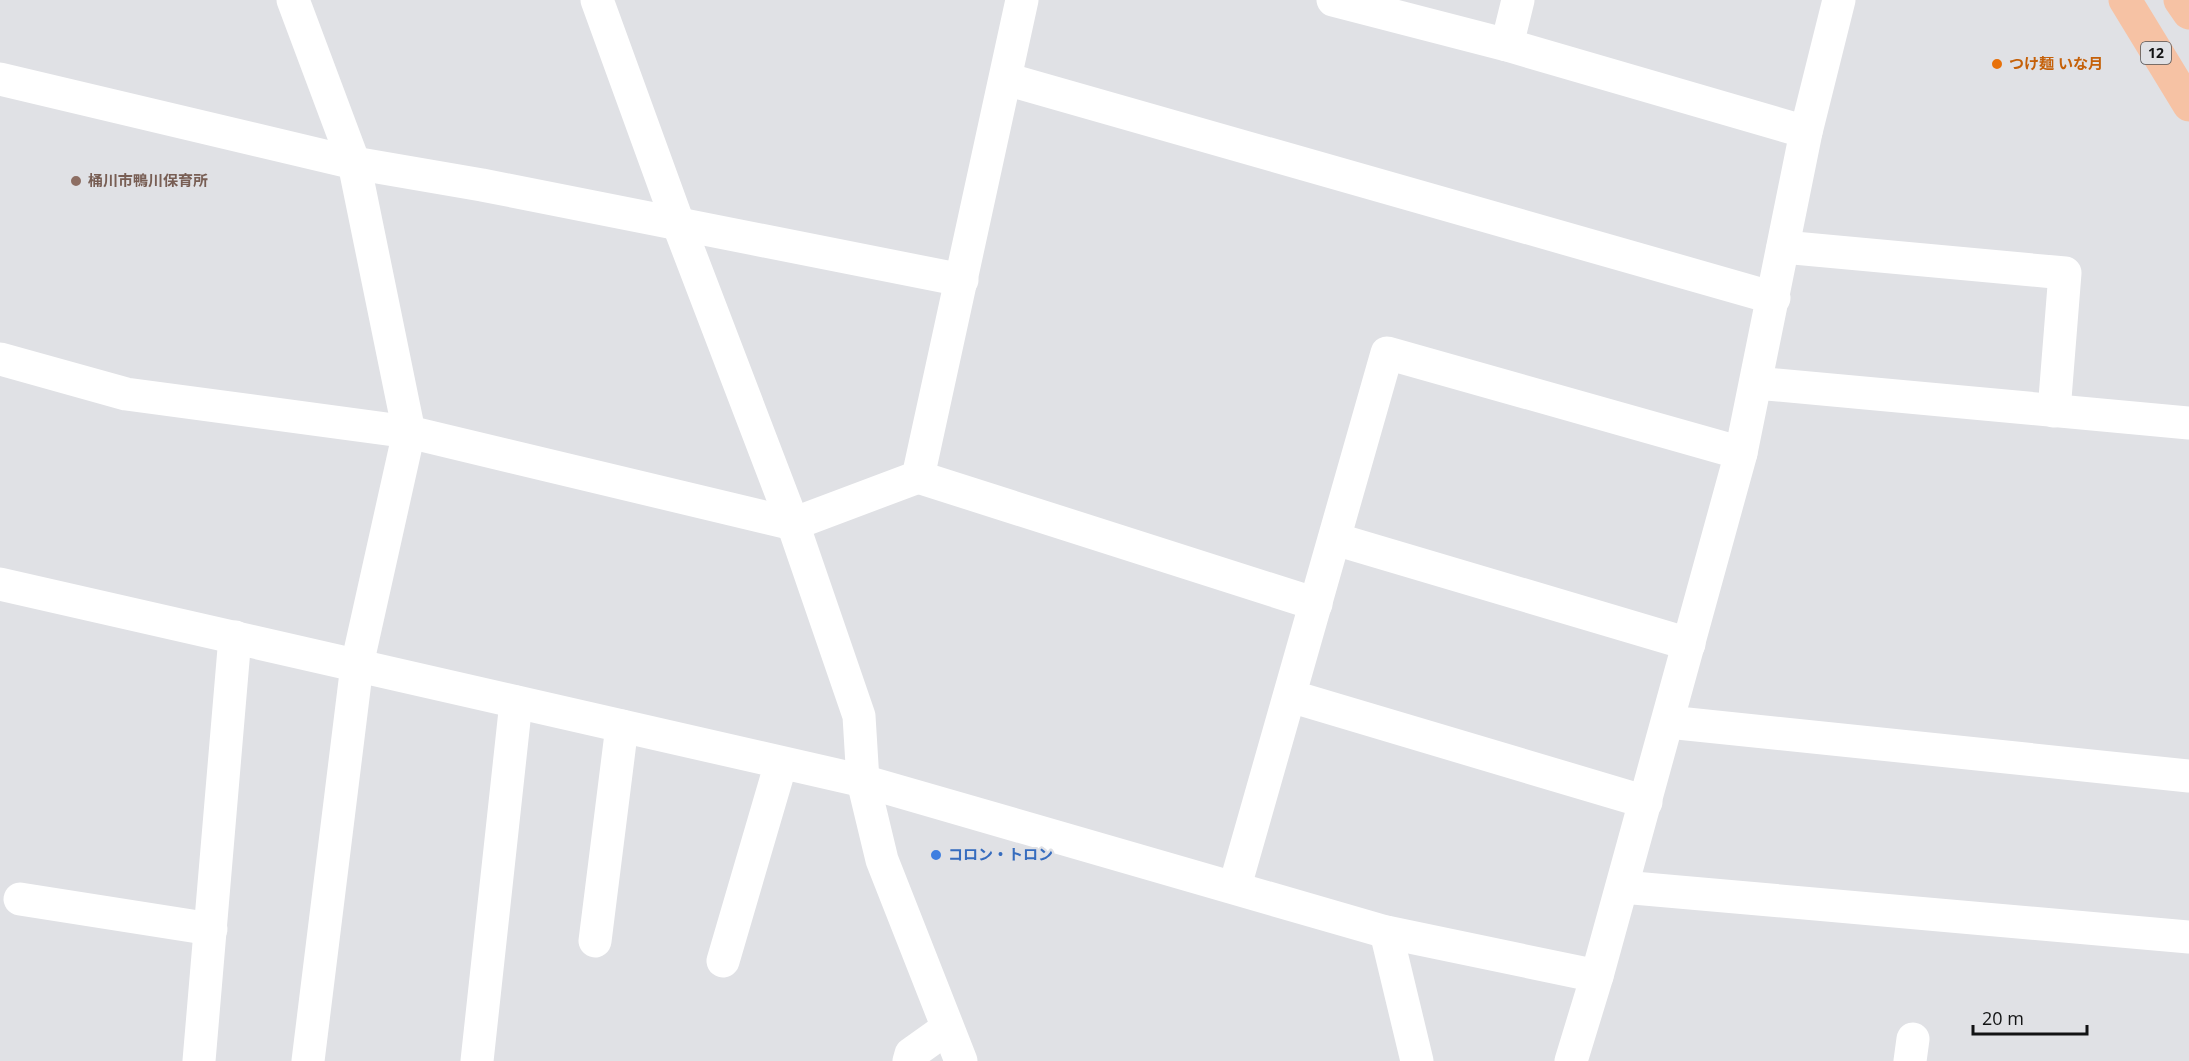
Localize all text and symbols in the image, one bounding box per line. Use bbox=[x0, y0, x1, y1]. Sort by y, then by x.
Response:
road number: 12 bbox=[2141, 42, 2171, 64]
place label: つけ麺 いな月 bbox=[2009, 53, 2103, 73]
marker: つけ麺 いな月 bbox=[1990, 57, 2004, 71]
place label: 桶川市鴨川保育所 bbox=[88, 170, 208, 190]
marker: 桶川市鴨川保育所 bbox=[69, 174, 83, 188]
place label: コロン・トロン bbox=[948, 844, 1053, 864]
marker: コロン・トロン bbox=[929, 848, 943, 862]
scale bar bbox=[1973, 998, 2087, 1036]
text: 20 m bbox=[1982, 1006, 2024, 1030]

